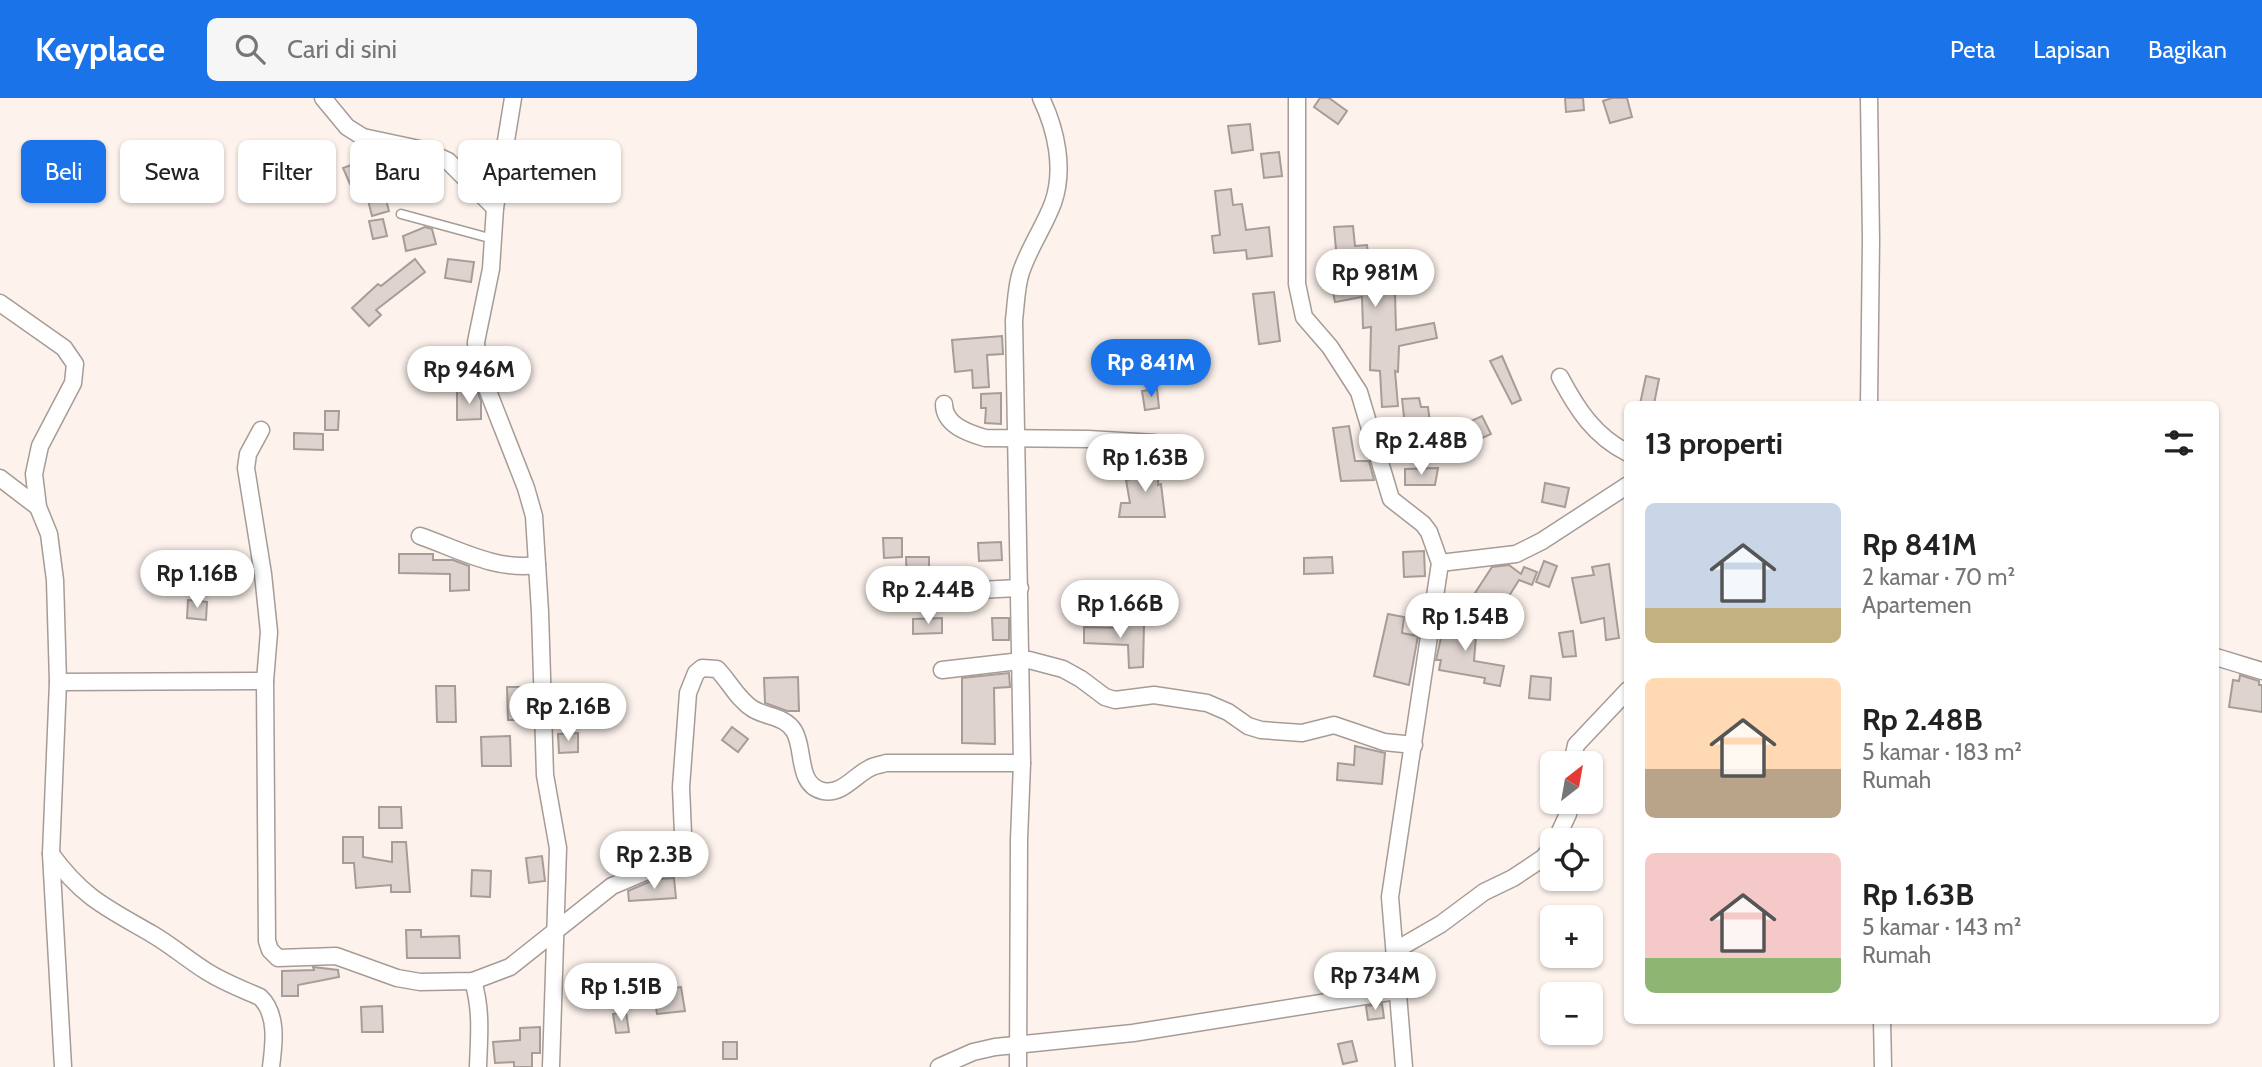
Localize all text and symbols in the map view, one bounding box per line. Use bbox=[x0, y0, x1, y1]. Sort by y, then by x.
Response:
search box bbox=[207, 18, 697, 81]
text: Keyplace bbox=[35, 29, 165, 69]
icon: search bbox=[231, 30, 269, 68]
text: Cari di sini bbox=[287, 33, 397, 65]
text: Peta bbox=[1950, 35, 1995, 64]
text: Lapisan bbox=[2033, 35, 2110, 64]
text: Bagikan bbox=[2148, 35, 2227, 64]
chip: Beli bbox=[21, 140, 106, 203]
chip: Sewa bbox=[120, 140, 224, 203]
chip: Filter bbox=[238, 140, 336, 203]
chip: Baru bbox=[350, 140, 444, 203]
chip: Apartemen bbox=[458, 140, 621, 203]
pin: Rp 981M bbox=[1310, 250, 1440, 309]
text: Rp 981M bbox=[1331, 258, 1419, 286]
pin: Rp 841M bbox=[1086, 340, 1216, 399]
pin: Rp 946M bbox=[404, 346, 534, 406]
text: Rp 841M bbox=[1107, 348, 1195, 376]
text: Rp 946M bbox=[423, 355, 515, 383]
pin: Rp 2.48B bbox=[1349, 418, 1493, 477]
icon: filters bbox=[2160, 424, 2198, 462]
text: 13 properti bbox=[1645, 425, 1783, 462]
text: Rp 2.48B bbox=[1375, 426, 1467, 454]
pin: Rp 1.63B bbox=[1073, 434, 1217, 494]
text: Rp 1.63B bbox=[1102, 443, 1188, 471]
text: Rp 841M bbox=[1862, 526, 1977, 563]
icon: home bbox=[1701, 531, 1785, 615]
pin: Rp 1.16B bbox=[125, 550, 269, 610]
text: Rp 1.16B bbox=[156, 559, 238, 587]
text: 2 kamar · 70 m² bbox=[1862, 563, 2015, 591]
pin: Rp 2.44B bbox=[856, 566, 1000, 626]
text: Rp 2.44B bbox=[882, 575, 974, 603]
pin: Rp 1.66B bbox=[1048, 580, 1192, 640]
text: Rp 1.66B bbox=[1077, 589, 1163, 617]
text: Apartemen bbox=[1862, 591, 1972, 619]
pin: Rp 1.54B bbox=[1393, 594, 1537, 653]
text: Rp 1.54B bbox=[1421, 602, 1509, 630]
pin: Rp 2.16B bbox=[496, 684, 640, 743]
text: Rp 2.16B bbox=[525, 692, 611, 720]
text: Rp 2.48B bbox=[1862, 701, 1983, 738]
icon: home bbox=[1701, 706, 1785, 790]
text: 5 kamar · 183 m² bbox=[1862, 738, 2022, 766]
north arrow bbox=[1540, 751, 1603, 814]
map controls bbox=[1540, 751, 1603, 1045]
text: Rumah bbox=[1862, 766, 1931, 794]
button: locate bbox=[1540, 828, 1603, 891]
pin: Rp 2.3B bbox=[589, 832, 719, 891]
text: Rp 2.3B bbox=[616, 840, 692, 868]
text: Rp 1.63B bbox=[1862, 876, 1974, 913]
icon: home bbox=[1701, 881, 1785, 965]
button: + bbox=[1540, 905, 1603, 968]
text: 5 kamar · 143 m² bbox=[1862, 913, 2021, 941]
text: Rumah bbox=[1862, 941, 1931, 969]
pin: Rp 734M bbox=[1310, 953, 1440, 1012]
text: Rp 734M bbox=[1330, 961, 1420, 989]
pin: Rp 1.51B bbox=[549, 964, 693, 1023]
text: Rp 1.51B bbox=[580, 972, 662, 1000]
button: − bbox=[1540, 982, 1603, 1045]

